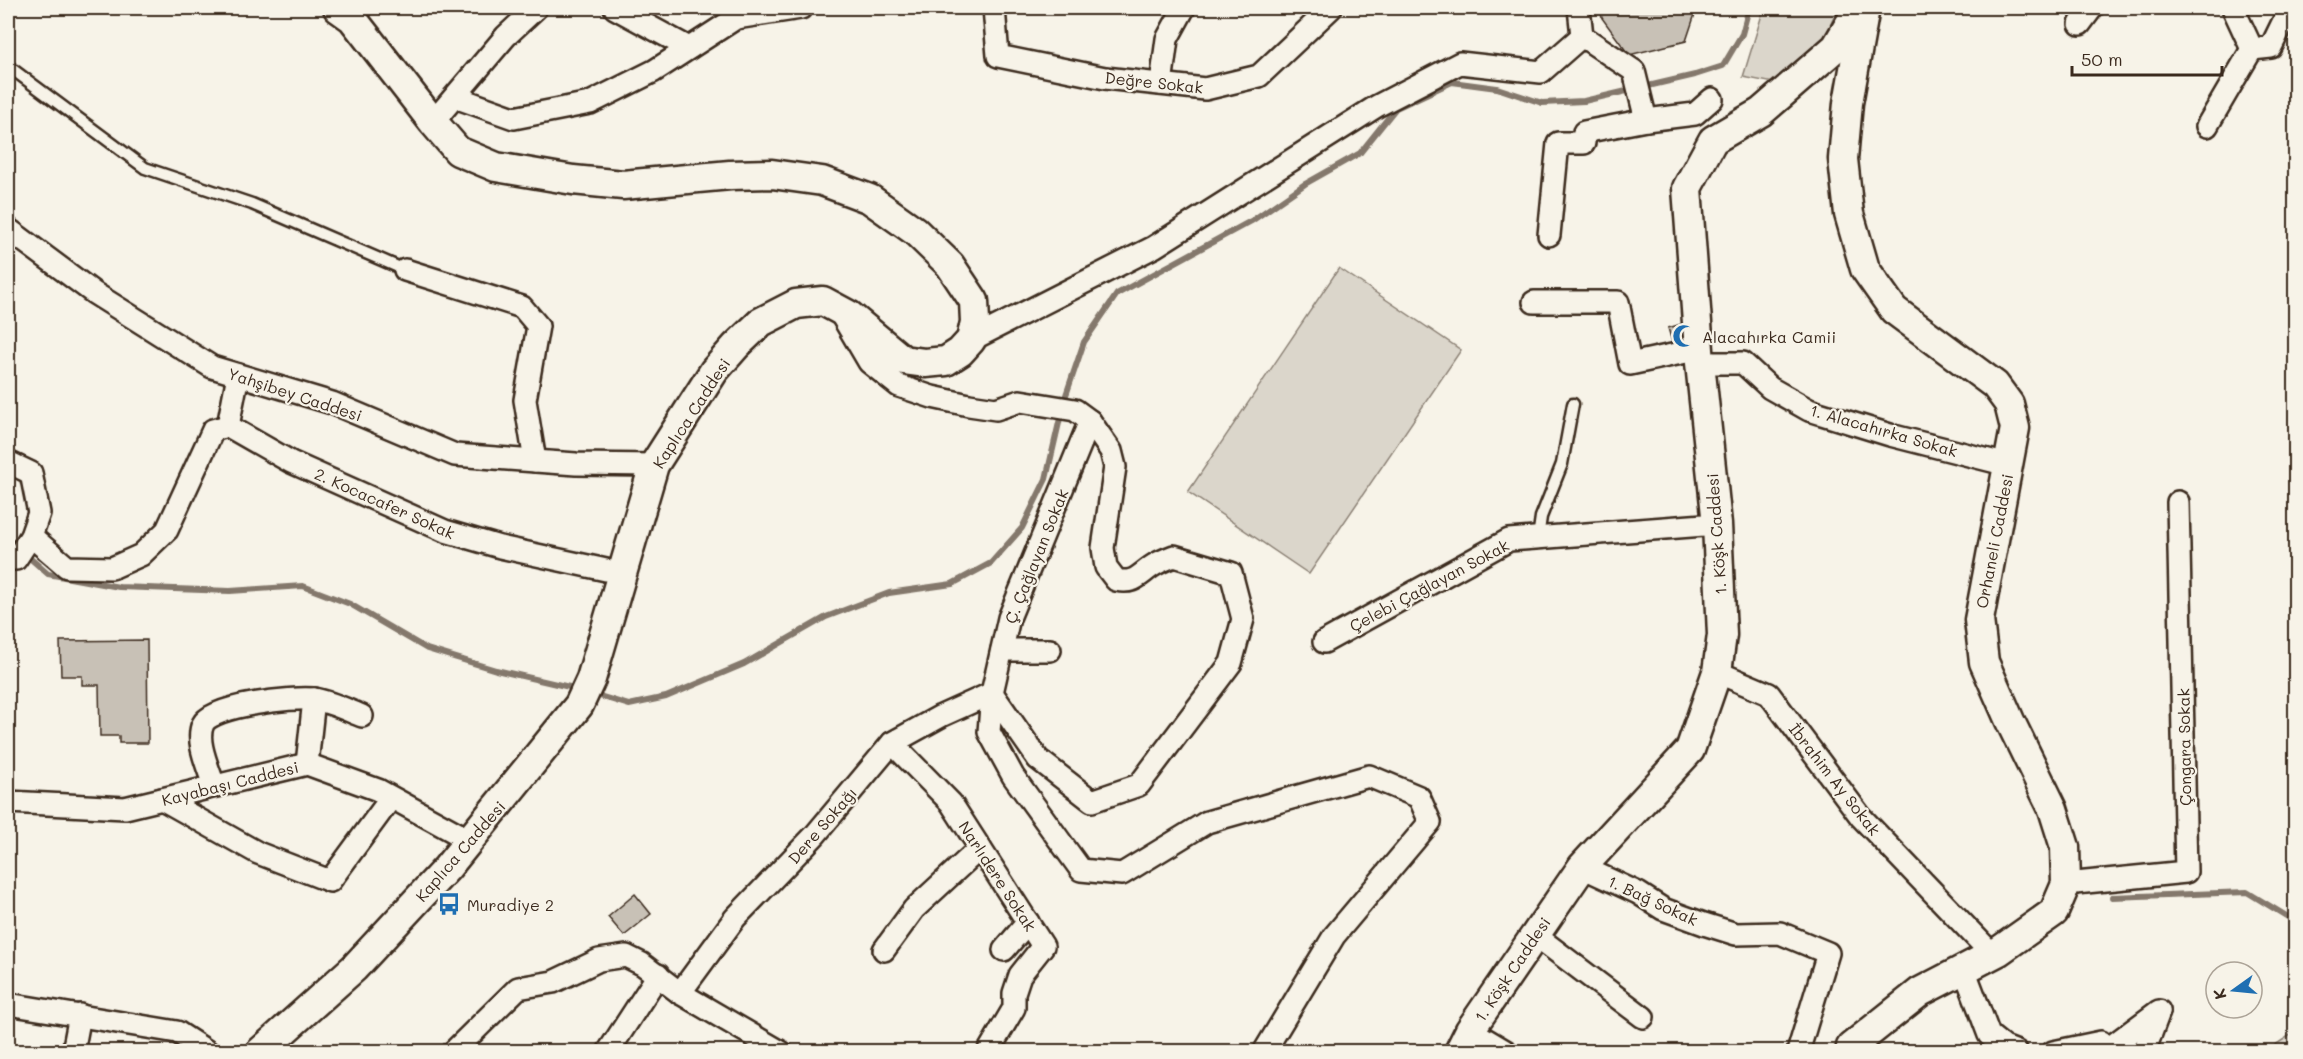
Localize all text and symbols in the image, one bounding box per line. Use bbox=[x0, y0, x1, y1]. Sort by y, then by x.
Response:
scale bar bbox=[2072, 39, 2222, 77]
text: 50 m bbox=[2081, 47, 2123, 71]
street label: Değre Sokak bbox=[1104, 66, 1204, 98]
mosque icon: Alacahırka Camii bbox=[1671, 323, 1697, 349]
place label: Alacahırka Camii bbox=[1702, 326, 1836, 347]
street label: Kaplıca Caddesi bbox=[648, 354, 734, 472]
street label: Yahşibey Caddesi bbox=[225, 362, 365, 426]
street label: 1. Alacahırka Sokak bbox=[1808, 399, 1960, 461]
street label: 2. Kocacafer Sokak bbox=[312, 463, 458, 543]
street label: 1. Köşk Caddesi bbox=[1701, 472, 1731, 596]
street label: Orhaneli Caddesi bbox=[1971, 472, 2017, 610]
street label: Ç. Çağlayan Sokak bbox=[999, 485, 1073, 627]
street label: Çelebi Çağlayan Sokak bbox=[1346, 534, 1512, 636]
street label: Çongara Sokak bbox=[2172, 688, 2196, 806]
street label: İbrahim Ay Sokak bbox=[1785, 719, 1885, 839]
street label: Kayabaşı Caddesi bbox=[159, 756, 301, 810]
street label: Dere Sokağı bbox=[783, 782, 861, 868]
street label: Kaplıca Caddesi bbox=[410, 796, 510, 906]
street label: Narlıdere Sokak bbox=[954, 817, 1042, 935]
street label: 1. Bağ Sokak bbox=[1605, 870, 1701, 930]
bus stop icon: Muradiye 2 bbox=[436, 891, 462, 917]
place label: Muradiye 2 bbox=[467, 894, 554, 915]
street label: 1. Köşk Caddesi bbox=[1469, 913, 1555, 1025]
north arrow bbox=[2204, 960, 2264, 1020]
text: K bbox=[2208, 986, 2231, 1002]

